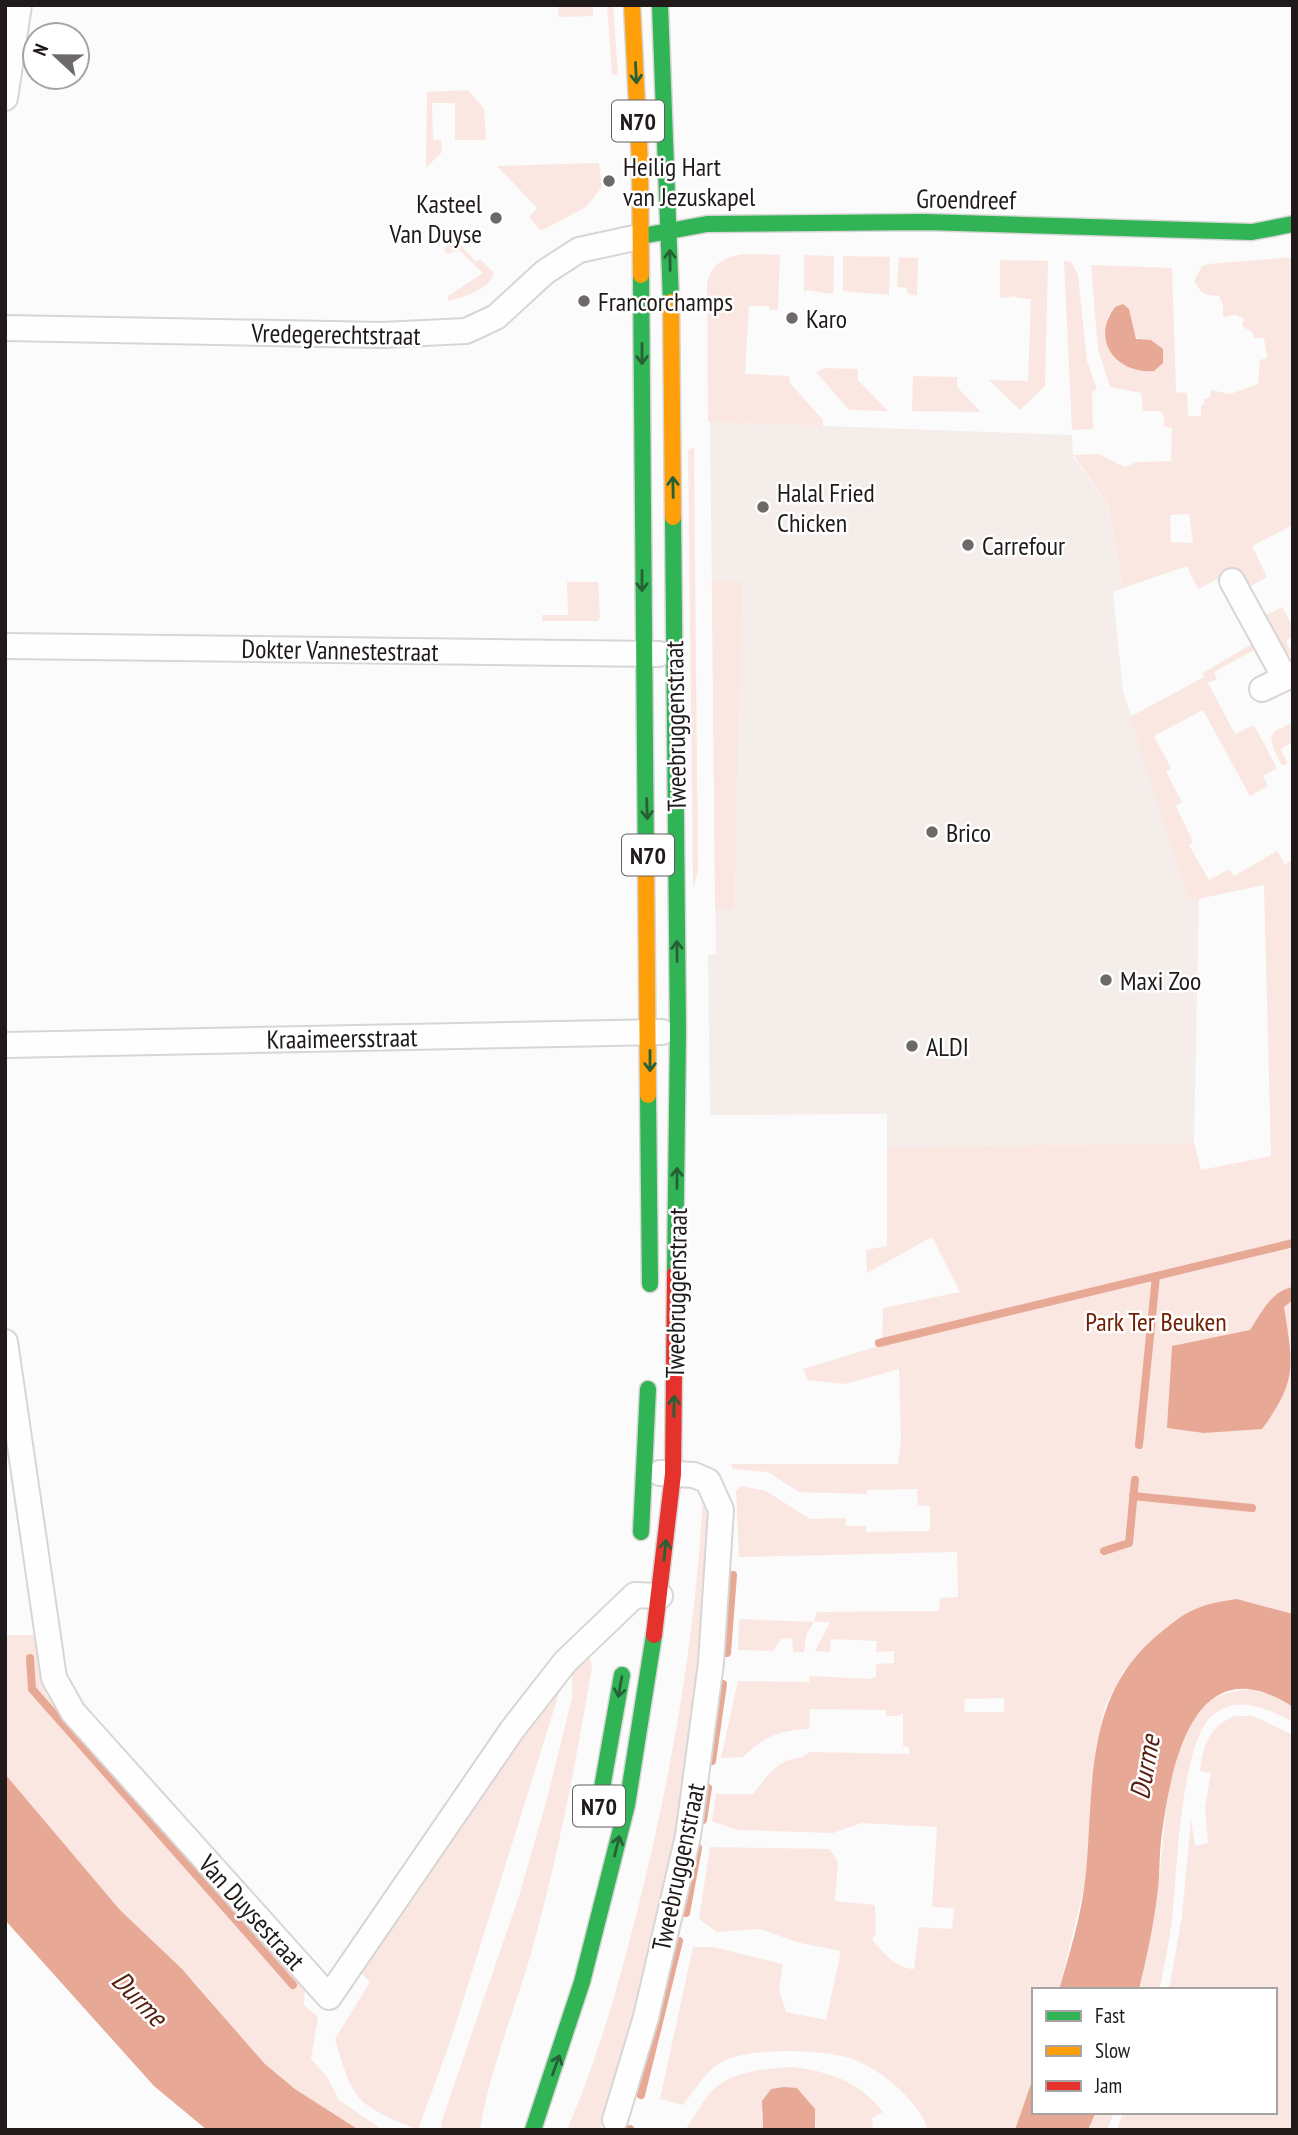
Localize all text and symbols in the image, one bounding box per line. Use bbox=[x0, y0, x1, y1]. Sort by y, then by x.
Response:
north arrow bbox=[21, 21, 91, 91]
text: N bbox=[27, 40, 53, 59]
one-way arrow bbox=[630, 62, 643, 84]
road number: N70 bbox=[612, 100, 664, 141]
place label: Heilig Hart van Jezuskapel bbox=[623, 150, 755, 213]
marker: Heilig Hart van Jezuskapel bbox=[601, 173, 617, 189]
street label: Groendreef bbox=[916, 182, 1017, 216]
place label: Kasteel Van Duyse bbox=[388, 187, 482, 250]
marker: Kasteel Van Duyse bbox=[488, 210, 504, 226]
one-way arrow bbox=[663, 249, 677, 272]
place label: Francorchamps bbox=[598, 285, 733, 318]
marker: Francorchamps bbox=[576, 293, 592, 309]
place label: Karo bbox=[806, 302, 847, 335]
marker: Karo bbox=[784, 310, 800, 326]
street label: Vredegerechtstraat bbox=[250, 316, 421, 352]
one-way arrow bbox=[635, 342, 649, 365]
one-way arrow bbox=[666, 476, 680, 499]
place label: Halal Fried Chicken bbox=[777, 476, 875, 539]
marker: Halal Fried Chicken bbox=[755, 499, 771, 515]
place label: Carrefour bbox=[982, 529, 1065, 562]
marker: Carrefour bbox=[960, 537, 976, 553]
one-way arrow bbox=[635, 570, 649, 593]
street label: Dokter Vannestestraat bbox=[241, 632, 439, 668]
street label: Tweebruggenstraat bbox=[657, 640, 693, 812]
one-way arrow bbox=[640, 797, 654, 820]
place label: Brico bbox=[946, 816, 991, 849]
marker: Brico bbox=[924, 824, 940, 840]
road number: N70 bbox=[622, 834, 674, 876]
one-way arrow bbox=[670, 939, 684, 962]
place label: Maxi Zoo bbox=[1120, 964, 1201, 997]
marker: Maxi Zoo bbox=[1098, 972, 1114, 988]
street label: Kraaimeersstraat bbox=[266, 1020, 418, 1056]
place label: ALDI bbox=[926, 1030, 969, 1063]
marker: ALDI bbox=[904, 1038, 920, 1054]
one-way arrow bbox=[643, 1049, 657, 1072]
one-way arrow bbox=[671, 1167, 684, 1190]
street label: Tweebruggenstraat bbox=[658, 1207, 694, 1379]
park label: Park Ter Beuken bbox=[1085, 1305, 1227, 1338]
one-way arrow bbox=[668, 1394, 681, 1417]
one-way arrow bbox=[659, 1539, 672, 1561]
one-way arrow bbox=[613, 1675, 627, 1698]
water label: Durme bbox=[1120, 1730, 1168, 1802]
street label: Tweebruggenstraat bbox=[644, 1780, 712, 1954]
road number: N70 bbox=[573, 1786, 625, 1826]
one-way arrow bbox=[611, 1835, 624, 1858]
street label: Van Duysestraat bbox=[191, 1847, 312, 1976]
water label: Durme bbox=[104, 1962, 177, 2036]
legend bbox=[1032, 1988, 1277, 2114]
text: Fast bbox=[1095, 2002, 1125, 2029]
text: Slow bbox=[1095, 2037, 1131, 2064]
one-way arrow bbox=[551, 2055, 563, 2077]
text: Jam bbox=[1094, 2072, 1122, 2099]

